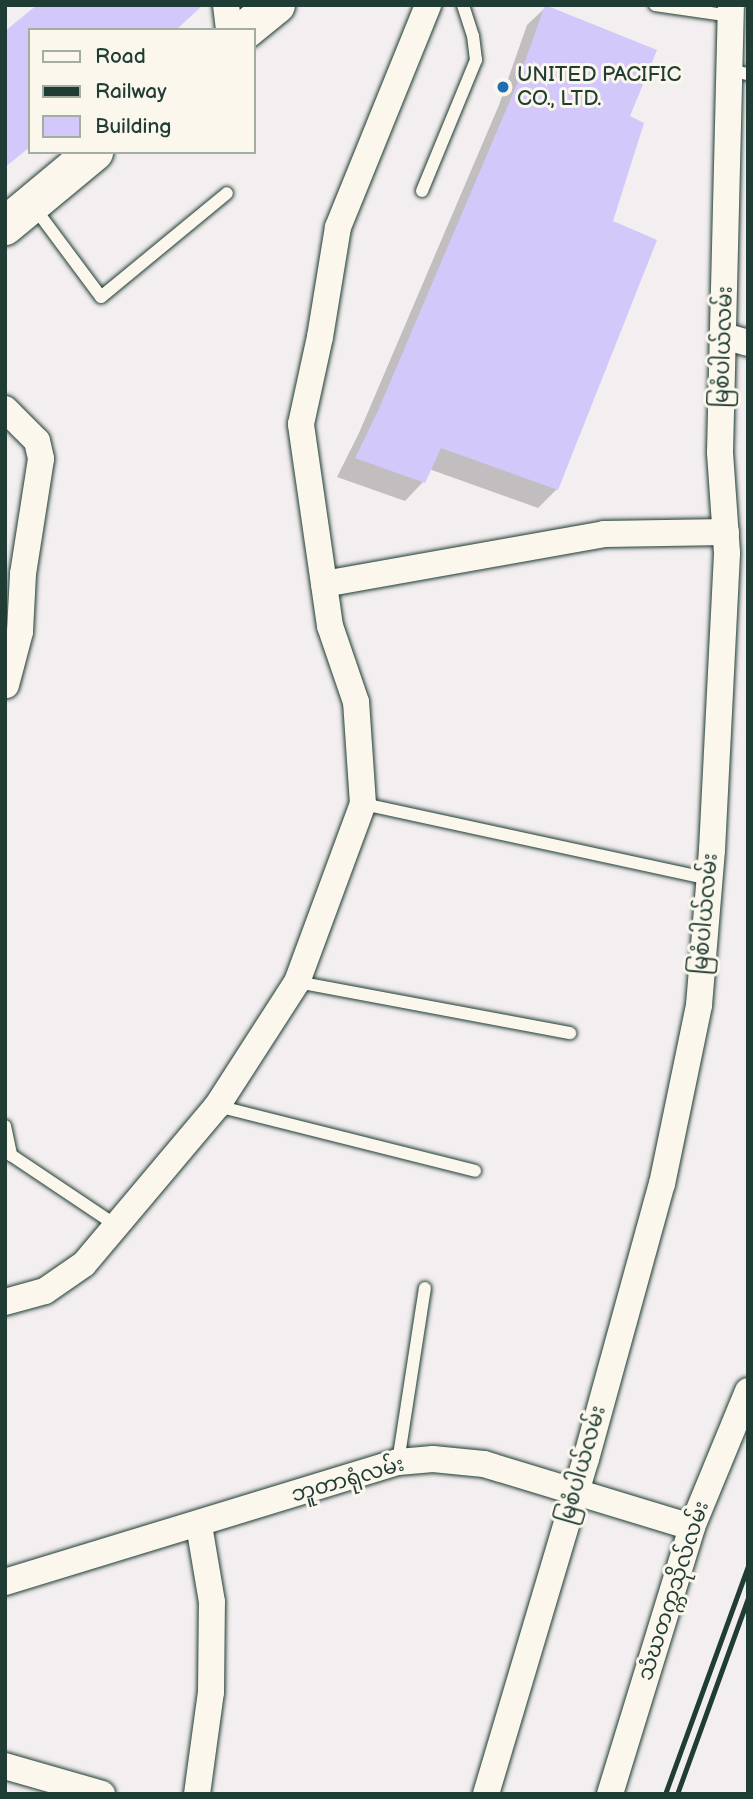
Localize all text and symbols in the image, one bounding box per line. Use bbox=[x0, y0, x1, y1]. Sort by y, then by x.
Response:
legend bbox=[28, 28, 256, 154]
text: Road bbox=[95, 44, 146, 69]
place label: UNITED PACIFIC CO., LTD. bbox=[517, 62, 682, 112]
text: Railway bbox=[95, 79, 167, 104]
marker: UNITED PACIFIC CO., LTD. bbox=[495, 79, 511, 95]
text: Building bbox=[95, 114, 171, 139]
street label: မြစံပါယ်လမ်း bbox=[709, 286, 739, 408]
street label: မြစံပါယ်လမ်း bbox=[688, 852, 724, 976]
street label: မြစံပါယ်လမ်း bbox=[554, 1403, 612, 1527]
street label: ဘူတာရုံလမ်း bbox=[289, 1452, 407, 1508]
street label: သံဃတက္ကသိုလ်လမ်း bbox=[633, 1498, 715, 1684]

